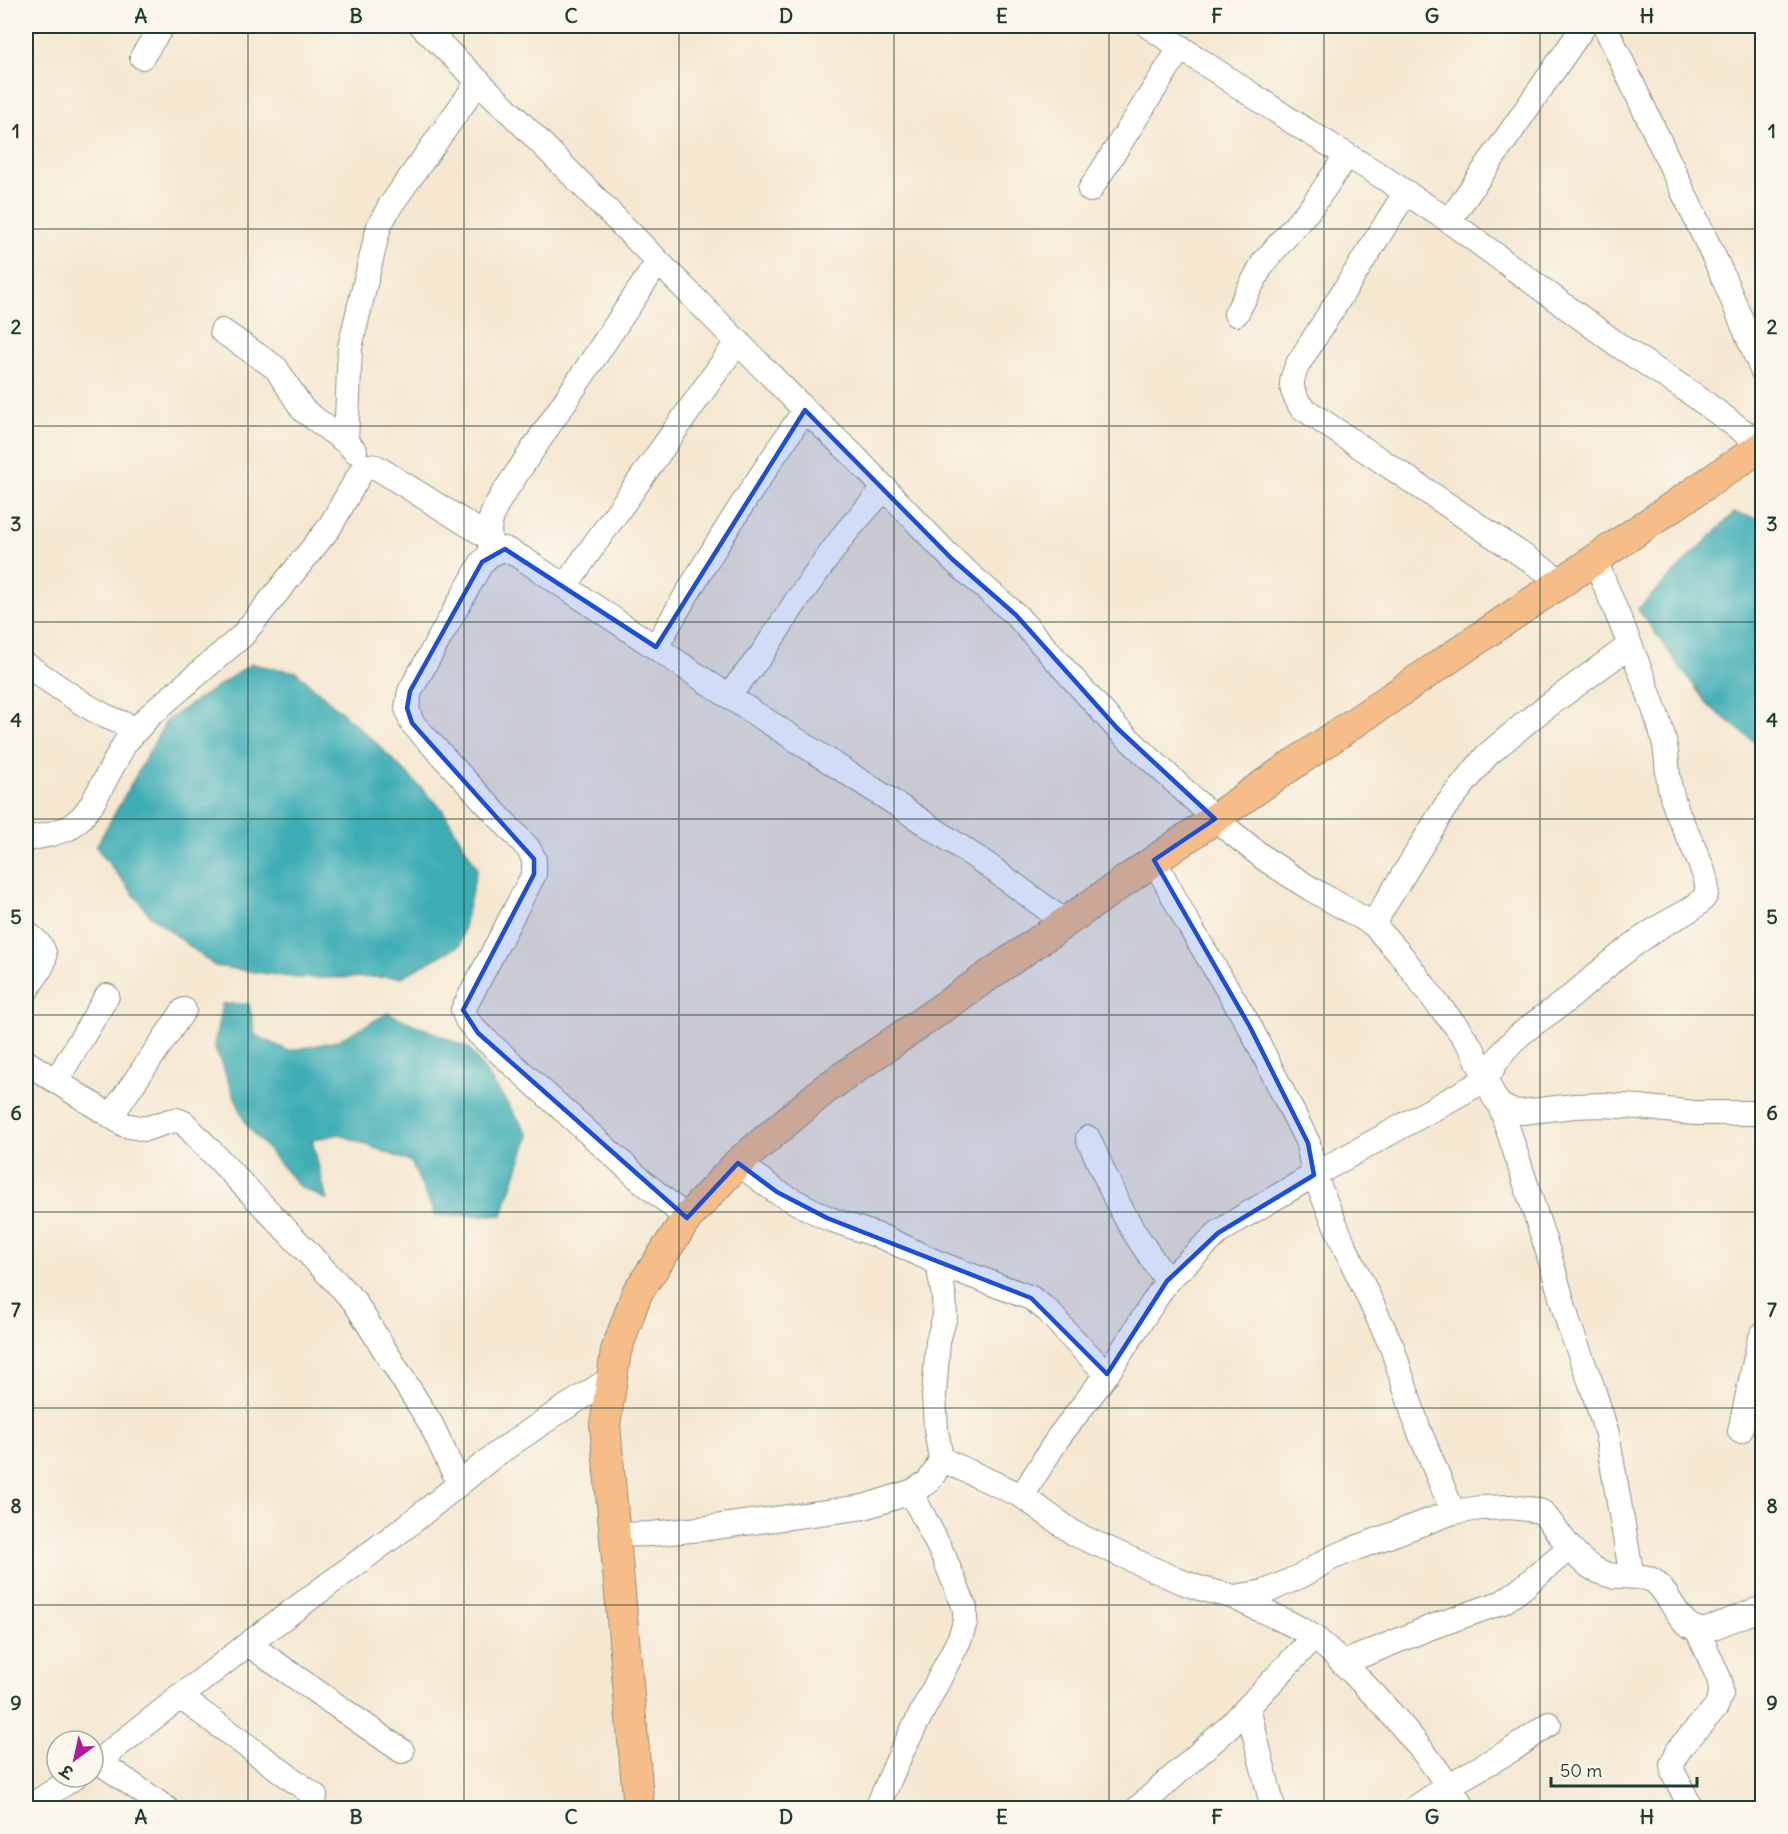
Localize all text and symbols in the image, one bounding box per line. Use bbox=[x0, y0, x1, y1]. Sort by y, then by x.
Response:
text: A bbox=[135, 3, 148, 28]
text: B bbox=[349, 3, 363, 28]
text: C bbox=[564, 3, 578, 28]
text: D bbox=[779, 3, 793, 28]
text: E bbox=[996, 3, 1008, 28]
text: F bbox=[1211, 3, 1223, 28]
text: G bbox=[1425, 3, 1439, 28]
text: H bbox=[1640, 3, 1654, 28]
text: 1 bbox=[12, 118, 20, 143]
text: 1 bbox=[1768, 118, 1776, 143]
text: 2 bbox=[11, 314, 22, 339]
text: 2 bbox=[1767, 314, 1778, 339]
text: 3 bbox=[10, 511, 22, 536]
text: 3 bbox=[1766, 511, 1778, 536]
text: 4 bbox=[10, 707, 22, 732]
text: 4 bbox=[1766, 707, 1778, 732]
text: 5 bbox=[10, 904, 22, 929]
text: 5 bbox=[1766, 904, 1778, 929]
text: 6 bbox=[10, 1100, 22, 1125]
text: 6 bbox=[1766, 1100, 1778, 1125]
text: 7 bbox=[11, 1297, 21, 1322]
text: 7 bbox=[1767, 1297, 1777, 1322]
text: 8 bbox=[10, 1493, 22, 1518]
text: 8 bbox=[1766, 1493, 1778, 1518]
text: 9 bbox=[10, 1690, 22, 1715]
text: 9 bbox=[1766, 1690, 1778, 1715]
north arrow bbox=[45, 1729, 105, 1789]
scale bar bbox=[1551, 1750, 1696, 1788]
text: 50 m bbox=[1560, 1759, 1602, 1782]
text: उ bbox=[56, 1760, 78, 1784]
text: A bbox=[135, 1804, 148, 1829]
text: B bbox=[349, 1804, 363, 1829]
text: C bbox=[564, 1804, 578, 1829]
text: D bbox=[779, 1804, 793, 1829]
text: E bbox=[996, 1804, 1008, 1829]
text: F bbox=[1211, 1804, 1223, 1829]
text: G bbox=[1425, 1804, 1439, 1829]
text: H bbox=[1640, 1804, 1654, 1829]

